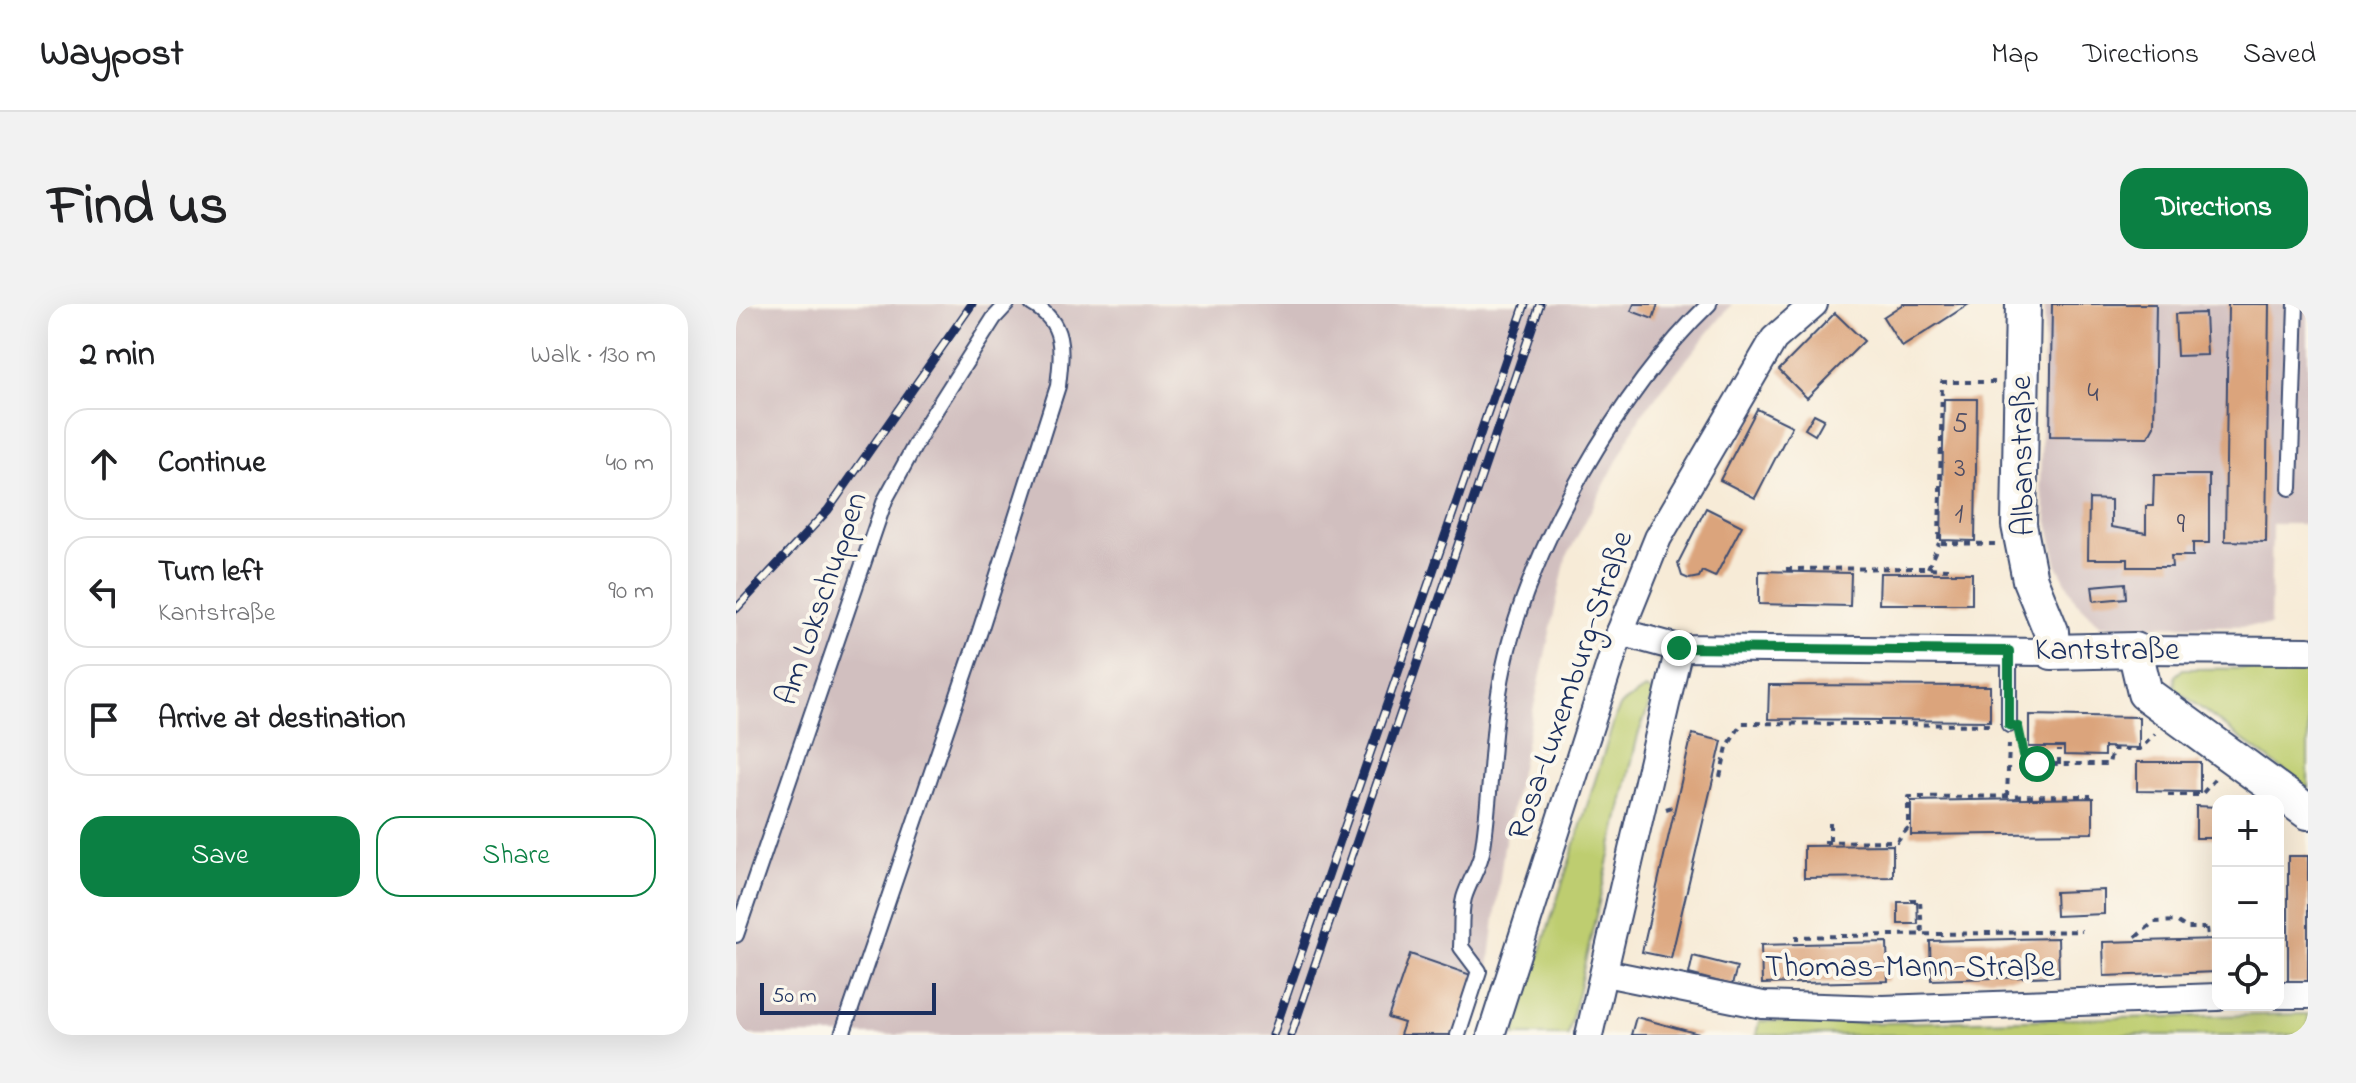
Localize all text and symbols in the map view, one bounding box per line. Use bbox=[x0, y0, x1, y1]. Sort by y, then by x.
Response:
text: Waypost bbox=[40, 27, 184, 83]
text: Map bbox=[1991, 35, 2039, 76]
text: Directions bbox=[2083, 35, 2199, 76]
text: Saved bbox=[2243, 35, 2316, 76]
text: Find us bbox=[48, 168, 228, 249]
button: Directions bbox=[2120, 168, 2308, 249]
text: 2 min bbox=[80, 331, 155, 381]
text: Walk · 130 m bbox=[531, 337, 656, 375]
house number: 4 bbox=[2087, 374, 2099, 415]
street label: Albanstraße bbox=[1999, 375, 2049, 537]
house number: 5 bbox=[1952, 404, 1968, 445]
icon: ahead bbox=[82, 442, 126, 486]
text: Continue bbox=[158, 442, 266, 486]
text: 40 m bbox=[605, 445, 654, 483]
house number: 3 bbox=[1954, 449, 1966, 490]
street label: Am Lokschuppen bbox=[764, 486, 882, 712]
house number: 1 bbox=[1955, 495, 1964, 536]
house number: 9 bbox=[2177, 505, 2186, 546]
street label: Rosa-Luxemburg-Straße bbox=[1497, 524, 1647, 847]
text: Turn left bbox=[158, 551, 263, 595]
icon: left bbox=[82, 570, 126, 614]
text: 90 m bbox=[608, 573, 654, 611]
text: Kantstraße bbox=[158, 595, 276, 633]
street label: Kantstraße bbox=[2035, 628, 2180, 675]
route end bbox=[1661, 630, 1697, 666]
icon: arrive bbox=[82, 698, 126, 742]
text: Arrive at destination bbox=[158, 698, 406, 742]
route start bbox=[2019, 746, 2055, 782]
map controls bbox=[2212, 795, 2284, 1011]
button: + bbox=[2212, 795, 2284, 867]
button: Save bbox=[80, 816, 360, 897]
button: Share bbox=[376, 816, 656, 897]
button: − bbox=[2212, 867, 2284, 939]
button: locate bbox=[2212, 939, 2284, 1011]
street label: Thomas-Mann-Straße bbox=[1765, 945, 2056, 992]
scale bar bbox=[760, 979, 936, 1015]
text: 50 m bbox=[772, 981, 817, 1013]

